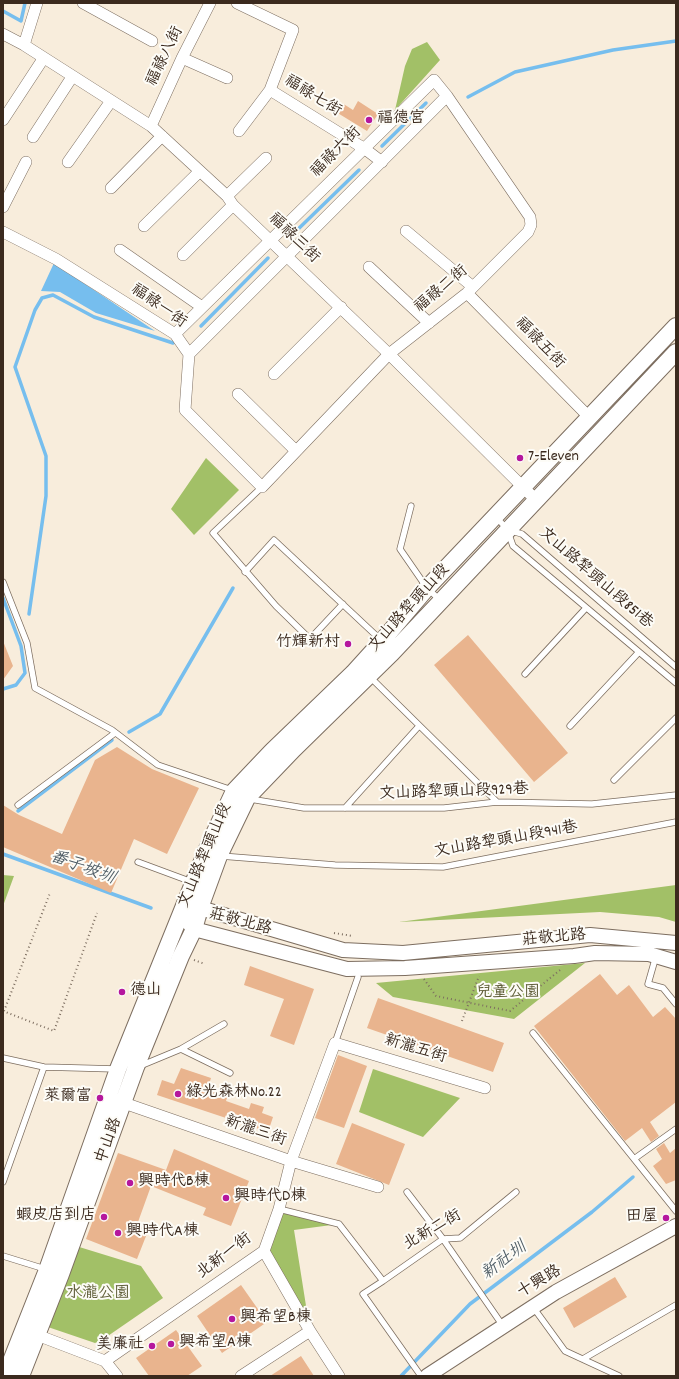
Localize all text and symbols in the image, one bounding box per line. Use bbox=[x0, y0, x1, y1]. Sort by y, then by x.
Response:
street label: 福祿八街 bbox=[143, 24, 189, 90]
street label: 福祿七街 bbox=[280, 72, 344, 122]
place label: 福德宮 bbox=[377, 110, 425, 130]
marker: 福德宮 bbox=[364, 115, 374, 125]
street label: 福祿六街 bbox=[308, 124, 366, 182]
street label: 福祿三街 bbox=[263, 210, 323, 268]
street label: 福祿二街 bbox=[411, 262, 473, 318]
street label: 福祿一街 bbox=[126, 281, 190, 333]
street label: 福祿五街 bbox=[510, 314, 568, 374]
place label: 7-Eleven bbox=[528, 448, 579, 468]
marker: 7-Eleven bbox=[515, 453, 525, 463]
street label: 文山路犂頭山段851巷 bbox=[534, 524, 656, 634]
street label: 文山路犂頭山段 bbox=[365, 561, 455, 657]
place label: 竹輝新村 bbox=[276, 634, 340, 654]
marker: 竹輝新村 bbox=[343, 639, 353, 649]
street label: 文山路犂頭山段929巷 bbox=[379, 781, 529, 805]
street label: 文山路犂頭山段 bbox=[175, 801, 237, 911]
street label: 文山路犂頭山段941巷 bbox=[433, 819, 579, 863]
water label: 番子坡圳 bbox=[47, 848, 117, 890]
street label: 莊敬北路 bbox=[207, 905, 273, 941]
street label: 莊敬北路 bbox=[521, 927, 587, 951]
place label: 德山 bbox=[130, 982, 162, 1002]
park label: 兒童公園 bbox=[476, 984, 540, 1004]
marker: 德山 bbox=[117, 987, 127, 997]
street label: 新瀧五街 bbox=[382, 1031, 448, 1069]
place label: 綠光森林No.22 bbox=[186, 1084, 282, 1104]
place label: 萊爾富 bbox=[44, 1088, 92, 1108]
marker: 綠光森林No.22 bbox=[173, 1089, 183, 1099]
marker: 萊爾富 bbox=[95, 1093, 105, 1103]
street label: 新瀧三街 bbox=[222, 1113, 288, 1151]
street label: 中山路 bbox=[93, 1115, 127, 1167]
place label: 興時代B棟 bbox=[138, 1173, 210, 1193]
marker: 興時代B棟 bbox=[125, 1178, 135, 1188]
place label: 興時代D棟 bbox=[234, 1188, 306, 1208]
marker: 興時代D棟 bbox=[221, 1193, 231, 1203]
place label: 蝦皮店到店 bbox=[16, 1207, 96, 1227]
street label: 北新二街 bbox=[400, 1207, 466, 1255]
place label: 田屋 bbox=[626, 1208, 658, 1228]
marker: 蝦皮店到店 bbox=[99, 1212, 109, 1222]
marker: 田屋 bbox=[661, 1213, 671, 1223]
place label: 興時代A棟 bbox=[126, 1223, 199, 1243]
marker: 興時代A棟 bbox=[113, 1228, 123, 1238]
street label: 北新一街 bbox=[194, 1230, 256, 1284]
water label: 新社圳 bbox=[478, 1239, 532, 1285]
street label: 十興路 bbox=[514, 1262, 566, 1304]
park label: 水瀧公園 bbox=[66, 1285, 130, 1305]
place label: 興希望B棟 bbox=[240, 1309, 312, 1329]
marker: 興希望B棟 bbox=[227, 1314, 237, 1324]
place label: 興希望A棟 bbox=[179, 1334, 252, 1354]
place label: 美廉社 bbox=[96, 1336, 144, 1356]
marker: 興希望A棟 bbox=[166, 1339, 176, 1349]
marker: 美廉社 bbox=[147, 1341, 157, 1351]

